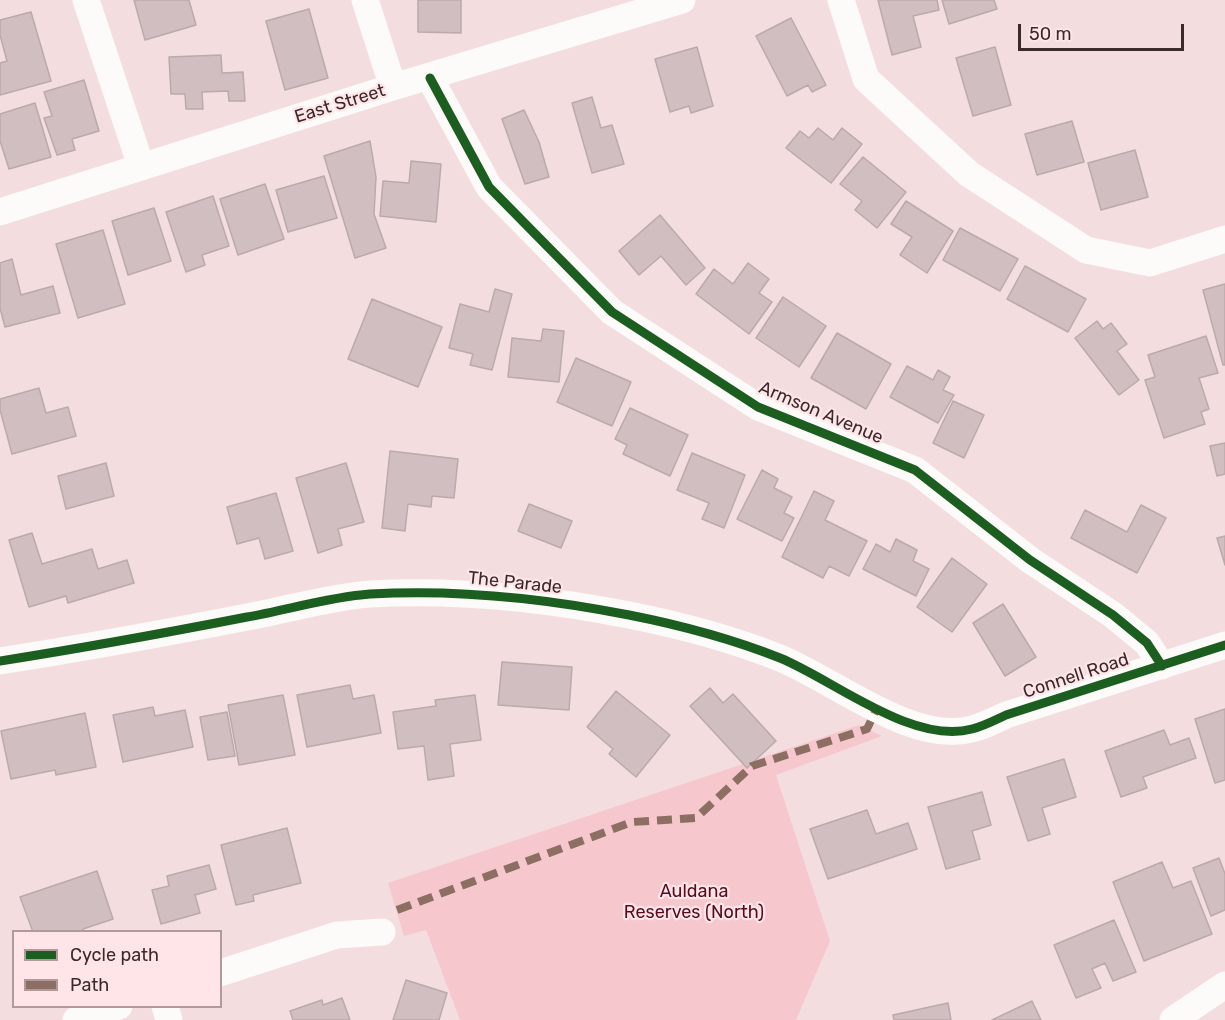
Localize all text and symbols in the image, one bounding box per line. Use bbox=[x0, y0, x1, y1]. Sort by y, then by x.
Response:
scale bar bbox=[1021, 12, 1188, 50]
text: 50 m bbox=[1029, 23, 1072, 45]
street label: East Street bbox=[292, 80, 388, 128]
street label: Armson Avenue bbox=[756, 377, 886, 449]
street label: The Parade bbox=[467, 567, 563, 599]
street label: Connell Road bbox=[1020, 649, 1132, 703]
park label: Auldana Reserves (North) bbox=[624, 881, 764, 924]
legend bbox=[12, 930, 222, 1008]
text: Cycle path bbox=[70, 944, 159, 966]
text: Path bbox=[70, 974, 109, 996]

